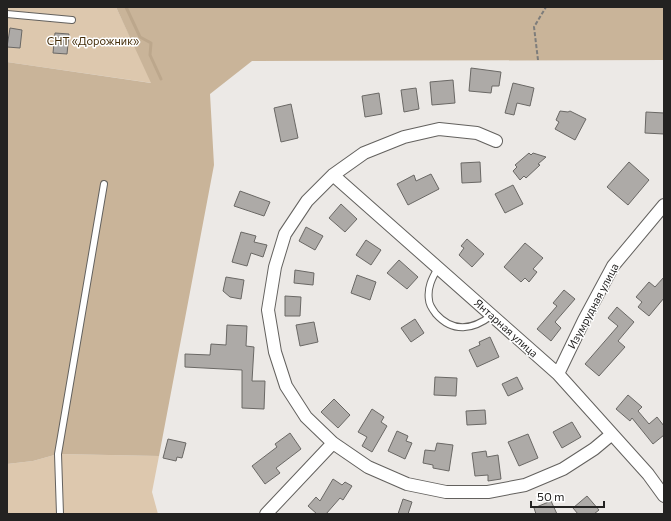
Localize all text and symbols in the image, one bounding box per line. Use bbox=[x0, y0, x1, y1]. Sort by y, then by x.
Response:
park label: СНТ «Дорожник» bbox=[47, 34, 139, 47]
street label: Изумрудная улица bbox=[565, 261, 621, 351]
street label: Янтарная улица bbox=[472, 296, 541, 360]
scale bar bbox=[531, 483, 604, 509]
text: 50 m bbox=[537, 489, 565, 503]

